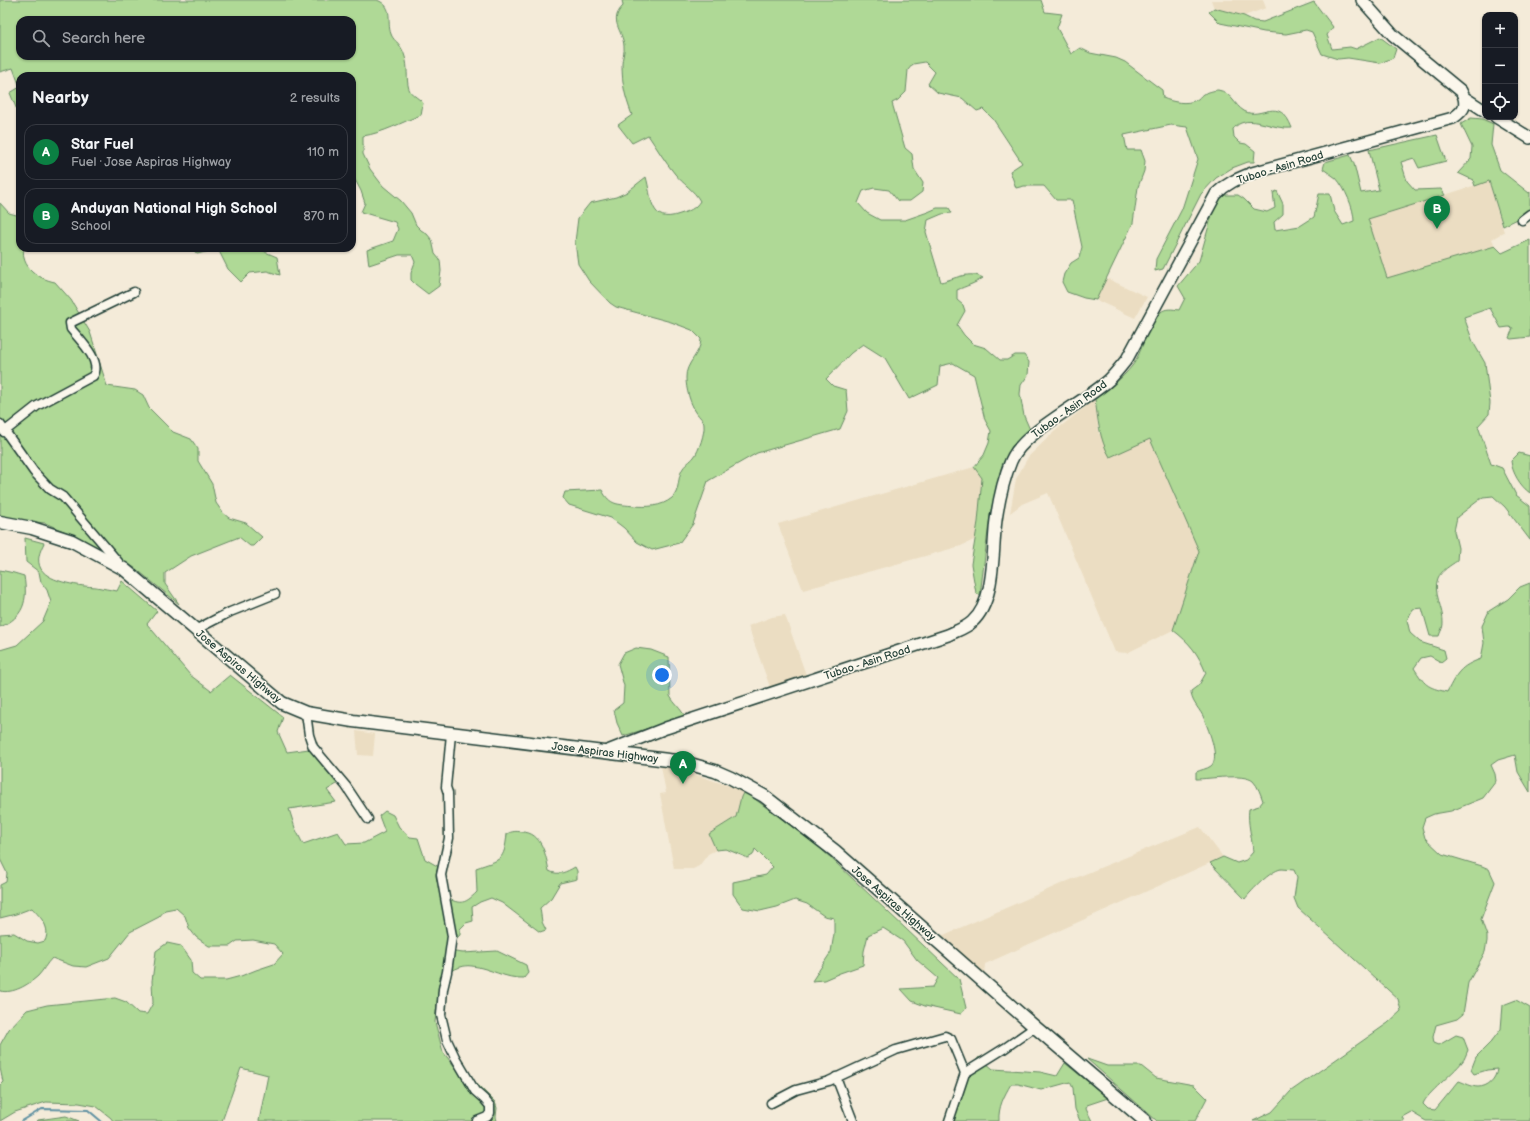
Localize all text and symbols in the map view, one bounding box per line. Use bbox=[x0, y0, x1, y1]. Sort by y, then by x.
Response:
map controls bbox=[1482, 12, 1518, 120]
button: + bbox=[1482, 12, 1518, 48]
search box bbox=[16, 16, 356, 60]
icon: search bbox=[30, 27, 52, 49]
text: Search here bbox=[62, 29, 145, 48]
button: − bbox=[1482, 48, 1518, 84]
button: locate bbox=[1482, 84, 1518, 120]
text: Nearby bbox=[32, 88, 89, 108]
text: 2 results bbox=[290, 90, 340, 106]
text: Star Fuel bbox=[71, 135, 133, 154]
text: A bbox=[42, 144, 50, 160]
text: 110 m bbox=[307, 144, 339, 160]
street label: Tubao - Asin Road bbox=[1235, 148, 1325, 187]
text: Fuel · Jose Aspiras Highway bbox=[71, 154, 231, 170]
pin: B bbox=[1424, 196, 1450, 229]
text: Anduyan National High School bbox=[71, 199, 277, 218]
text: B bbox=[41, 208, 51, 224]
text: 870 m bbox=[303, 208, 339, 224]
text: School bbox=[71, 218, 111, 234]
street label: Tubao - Asin Road bbox=[1029, 378, 1109, 441]
street label: Jose Aspiras Highway bbox=[193, 627, 284, 706]
street label: Tubao - Asin Road bbox=[822, 642, 912, 683]
your location bbox=[652, 665, 672, 685]
street label: Jose Aspiras Highway bbox=[551, 740, 659, 765]
pin: A bbox=[670, 751, 696, 784]
street label: Jose Aspiras Highway bbox=[849, 863, 938, 943]

